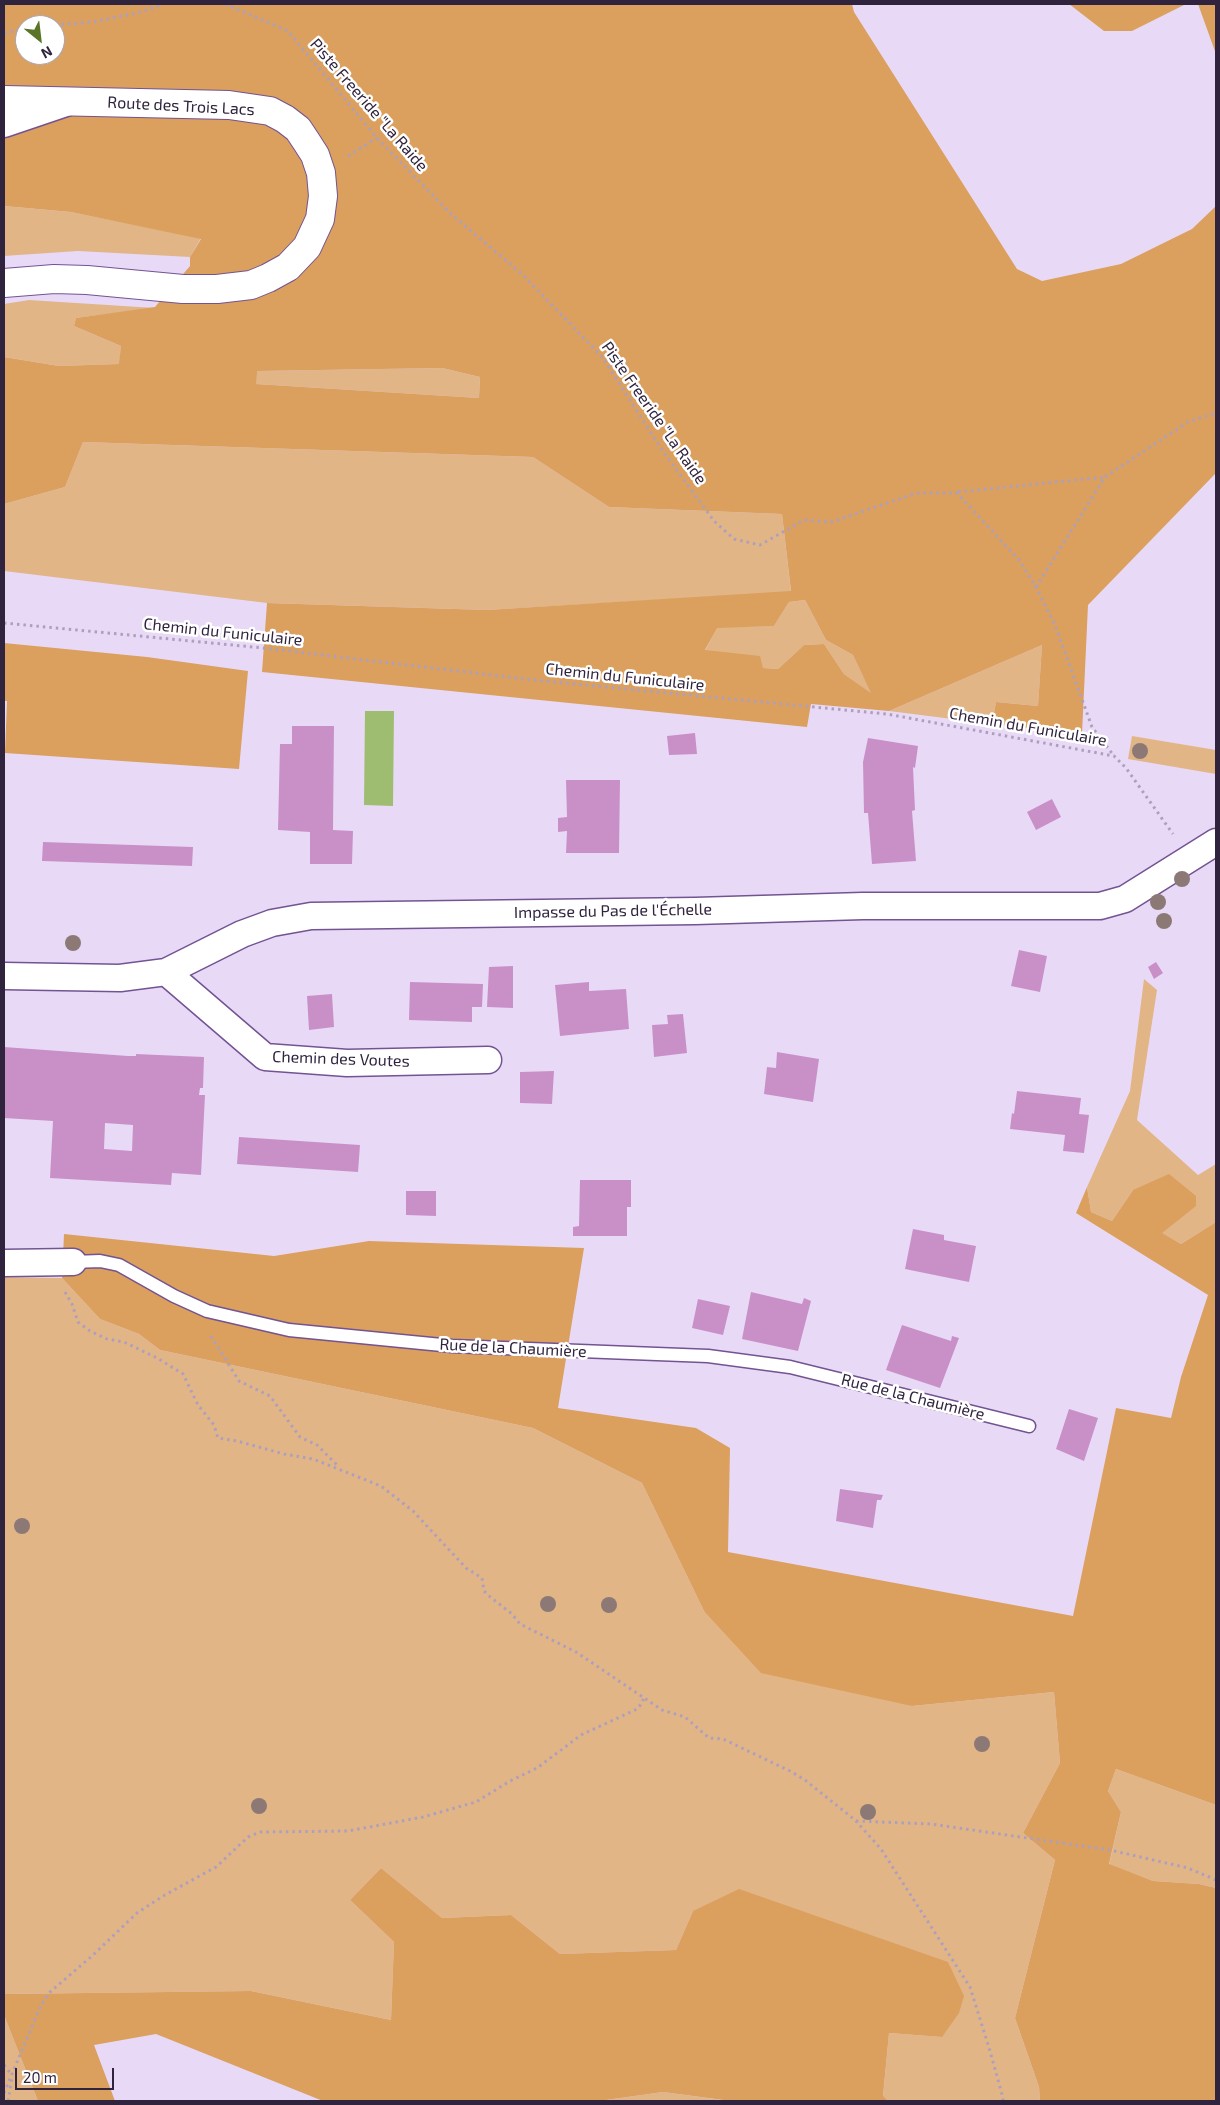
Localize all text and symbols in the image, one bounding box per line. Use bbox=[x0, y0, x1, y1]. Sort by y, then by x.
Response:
north arrow bbox=[15, 15, 65, 65]
street label: Piste Freeride "La Raide bbox=[306, 35, 432, 175]
text: N bbox=[38, 43, 56, 63]
street label: Route des Trois Lacs bbox=[107, 93, 255, 119]
street label: Piste Freeride "La Raide bbox=[597, 338, 711, 488]
street label: Chemin du Funiculaire bbox=[143, 614, 303, 650]
street label: Chemin du Funiculaire bbox=[545, 659, 705, 695]
street label: Chemin du Funiculaire bbox=[948, 704, 1108, 750]
street label: Impasse du Pas de l'Échelle bbox=[514, 900, 712, 922]
street label: Chemin des Voutes bbox=[272, 1047, 410, 1071]
street label: Rue de la Chaumière bbox=[439, 1335, 587, 1361]
street label: Rue de la Chaumière bbox=[839, 1370, 987, 1424]
scale bar bbox=[18, 2058, 116, 2090]
text: 20 m bbox=[23, 2068, 57, 2086]

